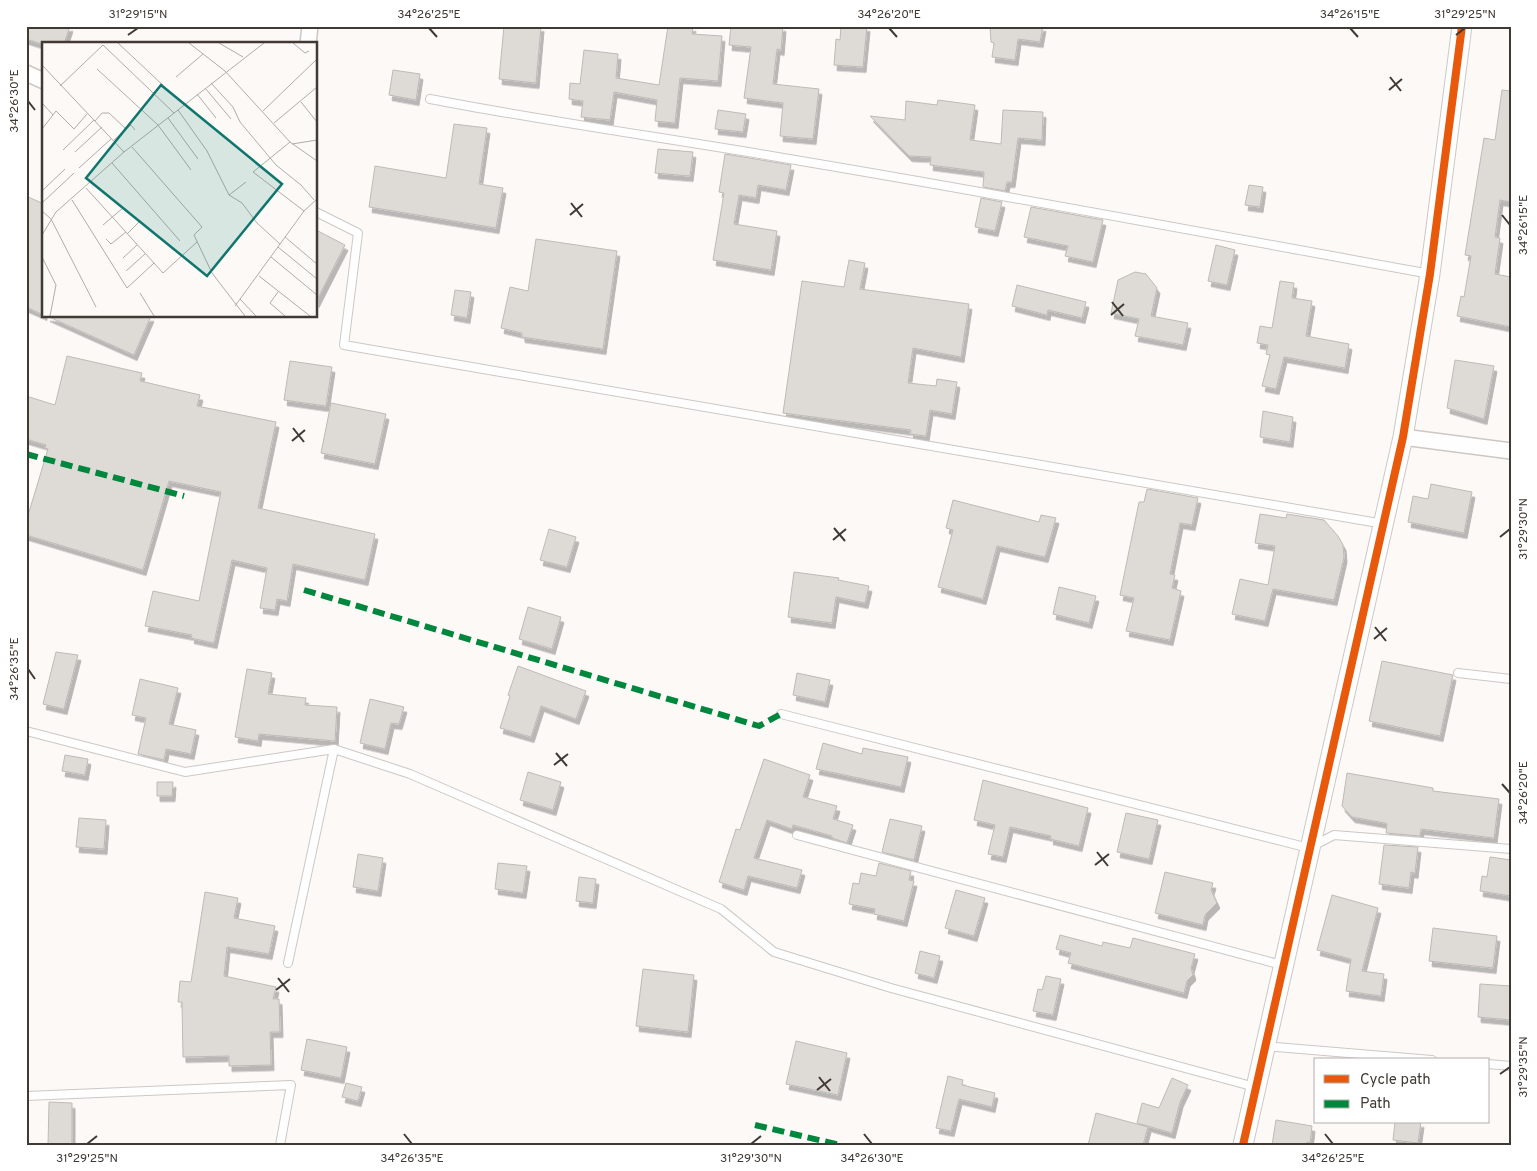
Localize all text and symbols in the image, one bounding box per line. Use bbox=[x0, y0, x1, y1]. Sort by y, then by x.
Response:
text: 31°29'15"N bbox=[109, 7, 167, 23]
text: 34°26'25"E bbox=[397, 7, 461, 23]
text: 34°26'20"E bbox=[857, 7, 921, 23]
text: 34°26'15"E bbox=[1320, 7, 1380, 23]
text: 31°29'25"N bbox=[1434, 7, 1496, 23]
inset map bbox=[42, 42, 318, 318]
text: 34°26'30"E bbox=[7, 69, 23, 133]
text: 34°26'15"E bbox=[1516, 195, 1532, 255]
text: 31°29'30"N bbox=[1516, 498, 1532, 560]
text: 34°26'35"E bbox=[7, 637, 23, 701]
text: 34°26'20"E bbox=[1516, 761, 1532, 825]
text: 31°29'35"N bbox=[1516, 1036, 1532, 1098]
legend bbox=[1314, 1058, 1490, 1124]
text: Cycle path bbox=[1360, 1071, 1431, 1090]
text: Path bbox=[1360, 1095, 1391, 1114]
text: 31°29'25"N bbox=[56, 1151, 118, 1167]
text: 34°26'35"E bbox=[380, 1151, 444, 1167]
text: 31°29'30"N bbox=[720, 1151, 782, 1167]
text: 34°26'30"E bbox=[840, 1151, 904, 1167]
text: 34°26'25"E bbox=[1301, 1151, 1365, 1167]

